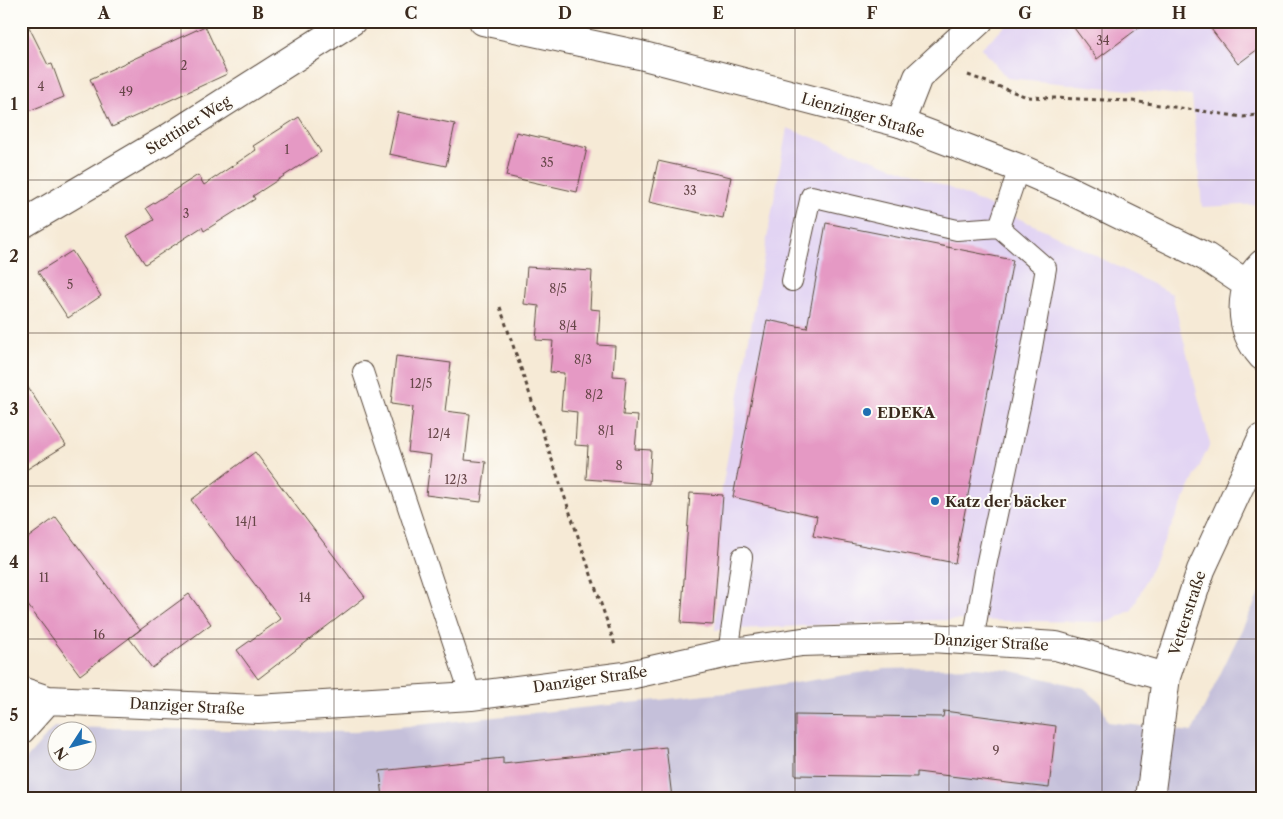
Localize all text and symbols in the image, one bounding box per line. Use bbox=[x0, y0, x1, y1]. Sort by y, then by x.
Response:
text: A bbox=[97, 3, 111, 23]
text: B bbox=[252, 3, 264, 23]
text: C bbox=[405, 3, 417, 23]
text: D bbox=[558, 3, 572, 23]
text: E bbox=[712, 3, 724, 23]
text: F bbox=[867, 3, 878, 23]
text: G bbox=[1018, 3, 1032, 23]
text: H bbox=[1172, 3, 1186, 23]
house number: 34 bbox=[1096, 33, 1110, 48]
house number: 2 bbox=[181, 58, 188, 73]
house number: 4 bbox=[38, 79, 45, 94]
house number: 49 bbox=[119, 84, 133, 99]
street label: Lienzinger Straße bbox=[799, 88, 927, 142]
street label: Stettiner Weg bbox=[142, 91, 234, 159]
text: 1 bbox=[10, 94, 18, 114]
house number: 1 bbox=[284, 142, 290, 157]
house number: 35 bbox=[540, 155, 554, 170]
house number: 33 bbox=[683, 183, 697, 198]
house number: 3 bbox=[183, 206, 189, 221]
text: 2 bbox=[9, 246, 19, 266]
house number: 5 bbox=[67, 277, 73, 292]
house number: 8/5 bbox=[549, 281, 567, 296]
house number: 8/4 bbox=[559, 318, 577, 333]
house number: 8/3 bbox=[574, 352, 592, 367]
house number: 12/5 bbox=[410, 376, 432, 391]
house number: 8/2 bbox=[585, 387, 603, 402]
text: 3 bbox=[9, 399, 19, 419]
place label: EDEKA bbox=[877, 403, 936, 422]
marker: EDEKA bbox=[861, 406, 873, 418]
house number: 8/1 bbox=[598, 423, 614, 438]
house number: 12/4 bbox=[428, 426, 451, 441]
house number: 8 bbox=[615, 458, 623, 473]
house number: 12/3 bbox=[445, 472, 467, 487]
place label: Katz der bäcker bbox=[945, 492, 1067, 511]
marker: Katz der bäcker bbox=[929, 495, 941, 507]
house number: 14/1 bbox=[235, 514, 257, 529]
text: 4 bbox=[9, 552, 19, 572]
street label: Vetterstraße bbox=[1164, 568, 1210, 659]
house number: 11 bbox=[39, 570, 49, 585]
house number: 14 bbox=[299, 590, 311, 605]
house number: 16 bbox=[93, 627, 105, 642]
street label: Danziger Straße bbox=[933, 629, 1049, 655]
street label: Danziger Straße bbox=[532, 662, 648, 696]
street label: Danziger Straße bbox=[129, 693, 245, 719]
text: 5 bbox=[10, 705, 19, 725]
north arrow bbox=[48, 722, 98, 772]
text: N bbox=[51, 743, 72, 764]
house number: 9 bbox=[992, 743, 1000, 758]

